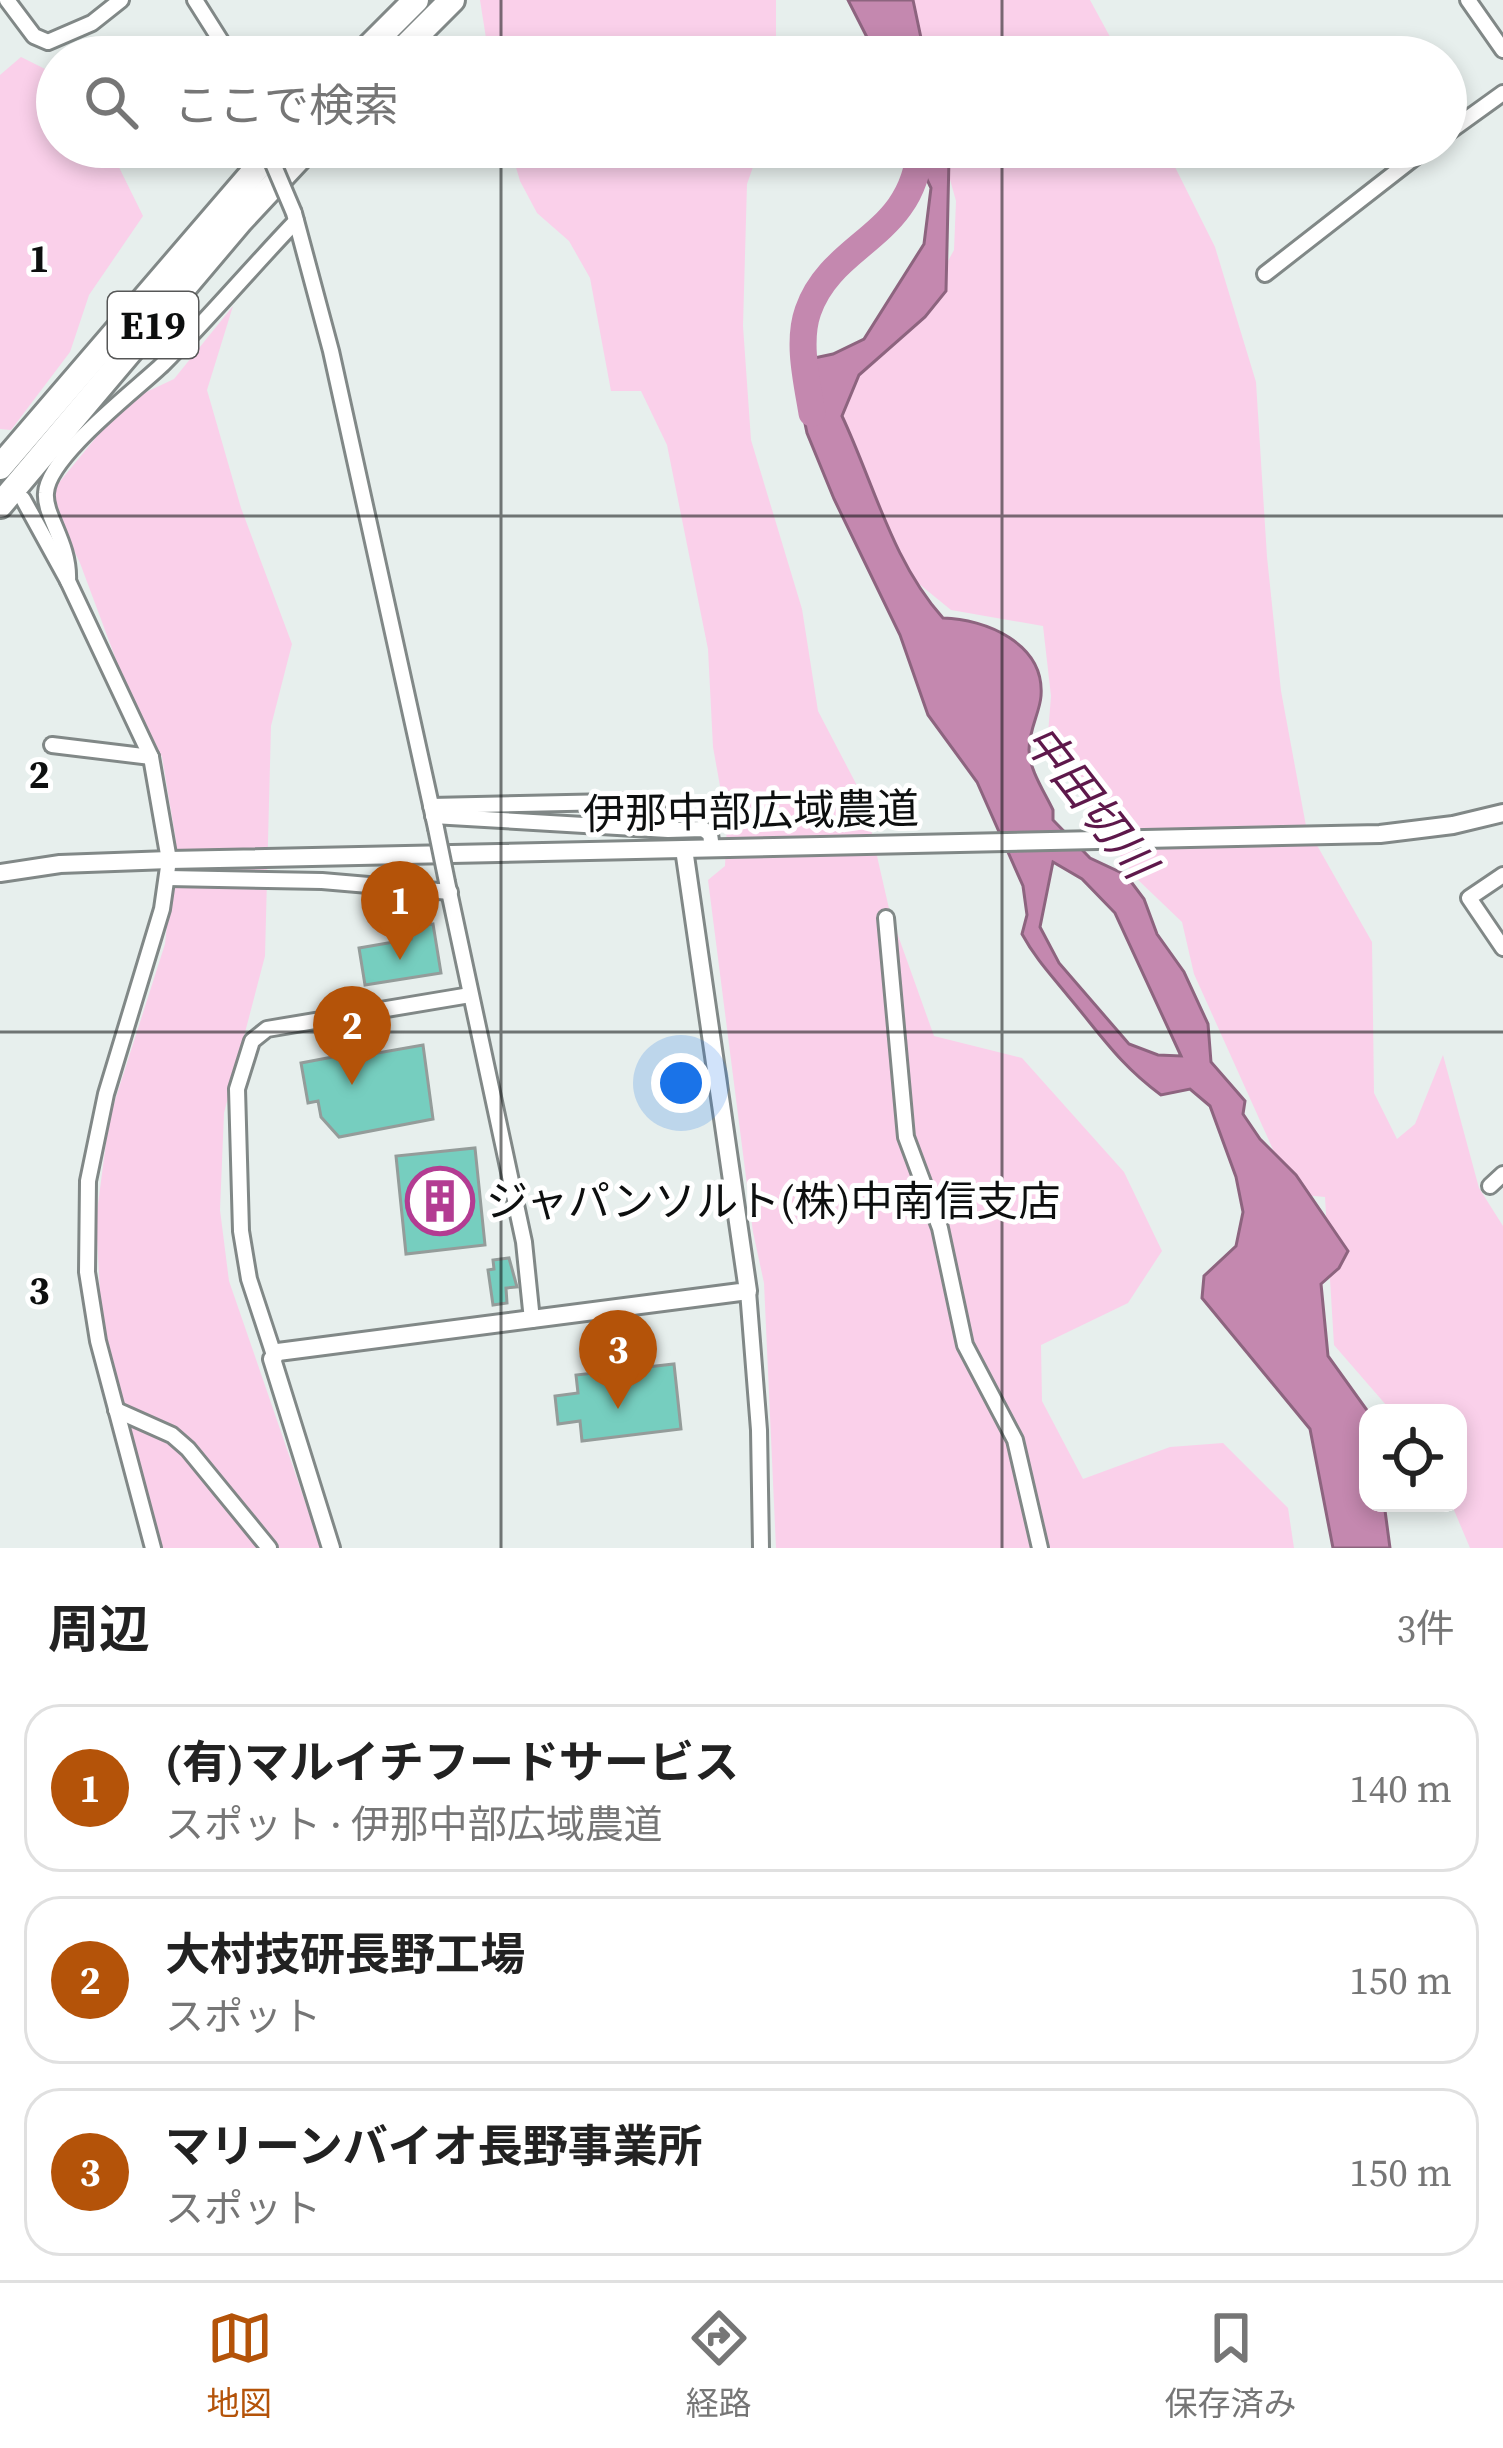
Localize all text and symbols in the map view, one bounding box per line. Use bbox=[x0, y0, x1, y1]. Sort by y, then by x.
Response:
search box bbox=[36, 36, 1467, 168]
icon: search bbox=[78, 69, 144, 135]
text: ここで検索 bbox=[174, 74, 399, 136]
text: 1 bbox=[28, 232, 50, 285]
road number: E19 bbox=[108, 292, 198, 358]
water label: 中田切川 bbox=[1010, 711, 1172, 894]
text: 2 bbox=[28, 748, 50, 801]
street label: 伊那中部広域農道 bbox=[583, 779, 919, 843]
pin: 1 bbox=[361, 861, 439, 960]
pin: 2 bbox=[313, 986, 391, 1085]
your location bbox=[651, 1053, 711, 1113]
building icon: ジャパンソルト(株)中南信支店 bbox=[405, 1166, 475, 1236]
place label: ジャパンソルト(株)中南信支店 bbox=[486, 1172, 1060, 1230]
text: 3 bbox=[28, 1264, 50, 1317]
pin: 3 bbox=[579, 1310, 657, 1409]
map controls bbox=[1359, 1404, 1467, 1512]
button: locate bbox=[1359, 1404, 1467, 1512]
text: 周辺 bbox=[48, 1594, 150, 1664]
text: 3件 bbox=[1396, 1602, 1455, 1655]
text: (有)マルイチフードサービス bbox=[165, 1731, 739, 1793]
text: 1 bbox=[79, 1762, 101, 1815]
text: 140 m bbox=[1349, 1762, 1452, 1815]
text: スポット · 伊那中部広域農道 bbox=[165, 1798, 663, 1851]
text: 大村技研長野工場 bbox=[165, 1923, 525, 1985]
text: 2 bbox=[79, 1954, 101, 2007]
text: 150 m bbox=[1349, 1954, 1452, 2007]
text: スポット bbox=[165, 1990, 321, 2043]
text: マリーンバイオ長野事業所 bbox=[165, 2115, 703, 2177]
text: 3 bbox=[79, 2146, 101, 2199]
text: 150 m bbox=[1349, 2146, 1452, 2199]
text: スポット bbox=[165, 2182, 321, 2235]
tab: 地図 bbox=[207, 2305, 273, 2426]
tab: 経路 bbox=[686, 2305, 752, 2426]
tab: 保存済み bbox=[1165, 2305, 1297, 2426]

